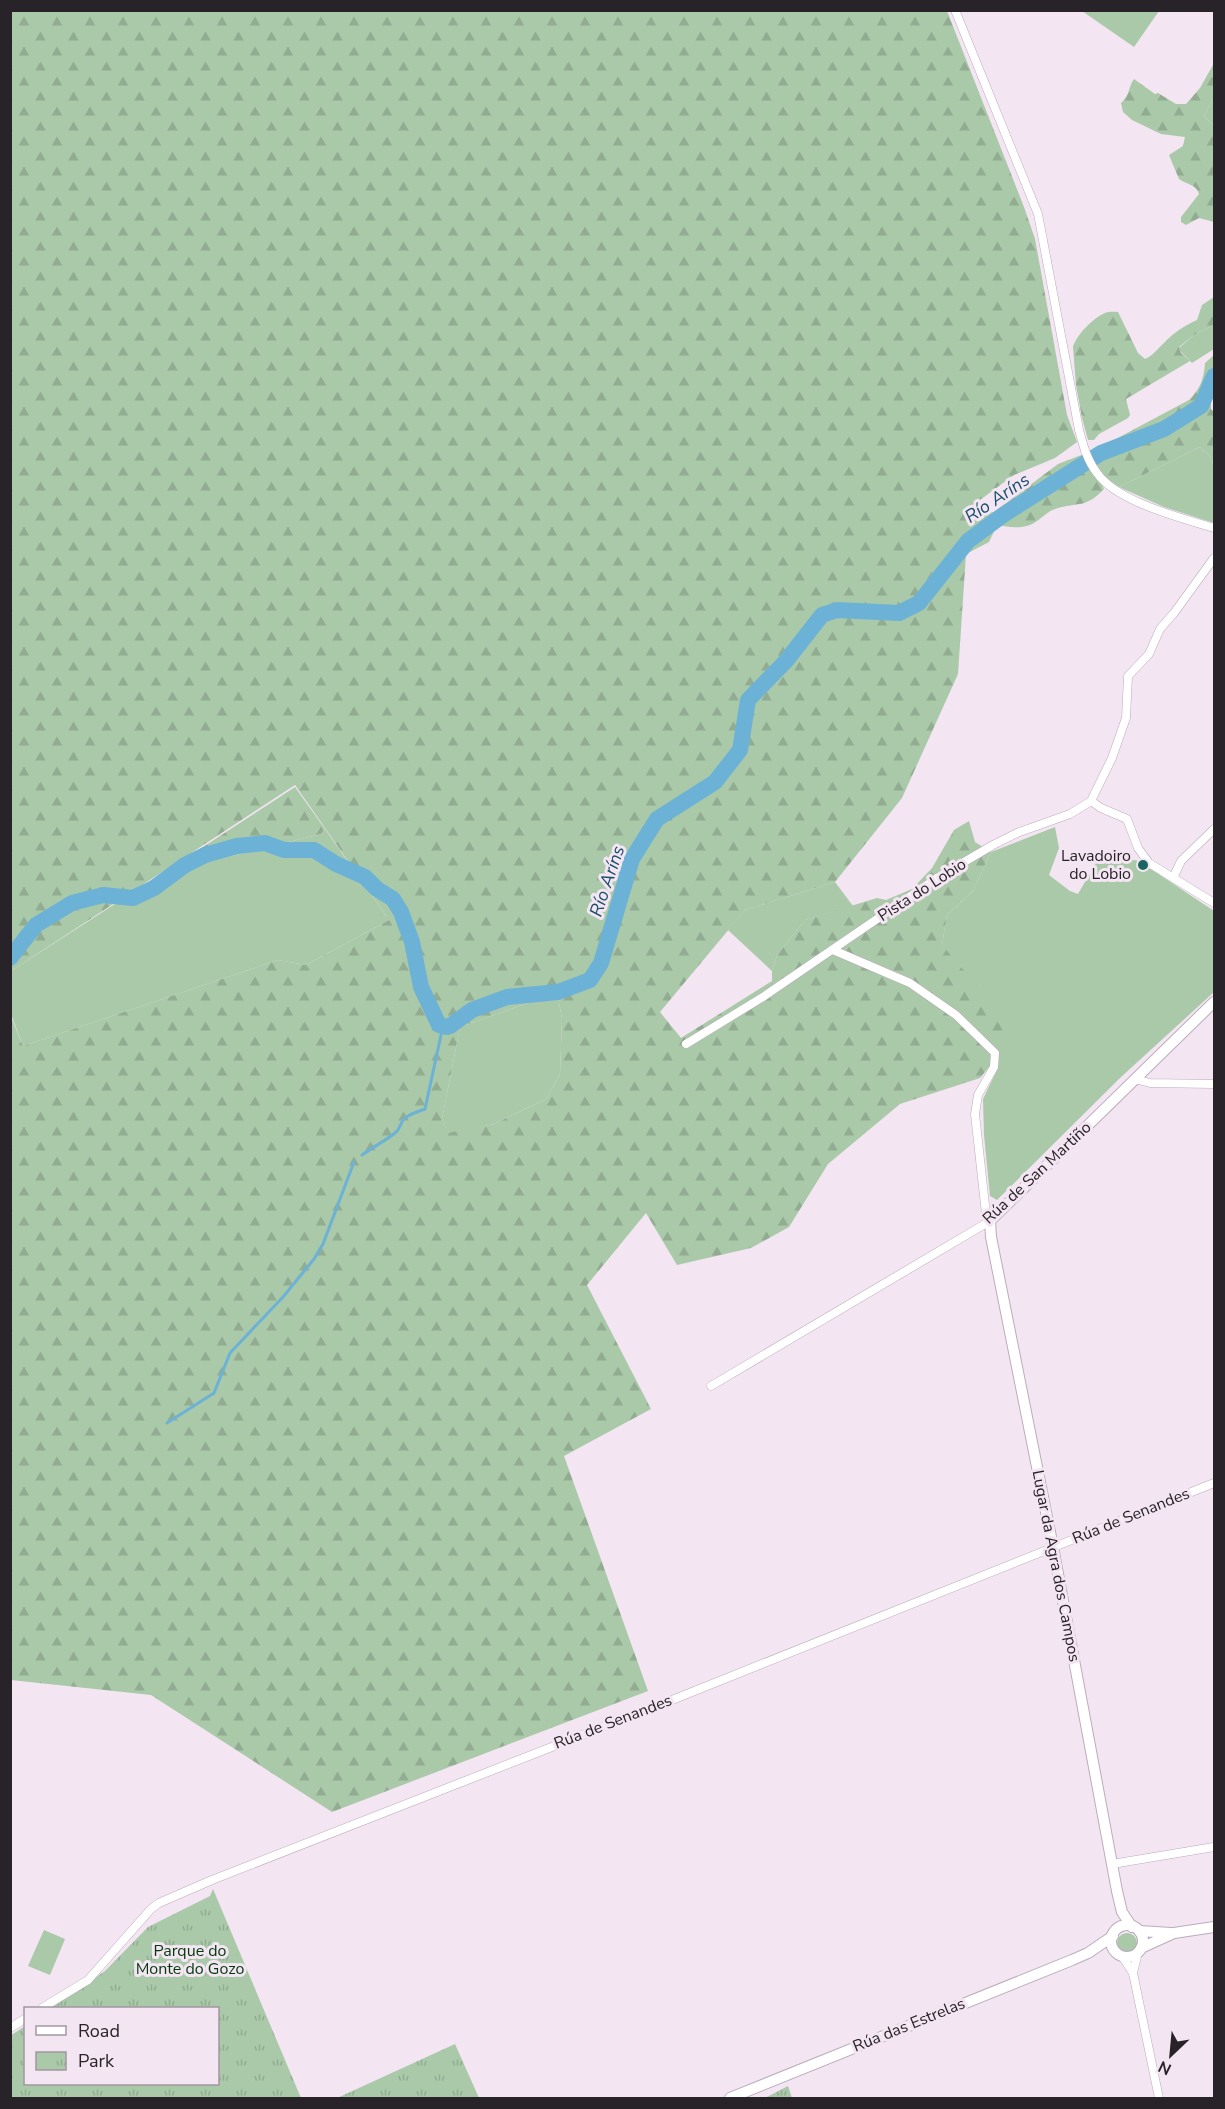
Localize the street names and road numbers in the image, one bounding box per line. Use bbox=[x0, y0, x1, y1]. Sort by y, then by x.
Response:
street label: Pista do Lobio bbox=[873, 853, 971, 927]
street label: Rúa de San Martiño bbox=[978, 1117, 1096, 1229]
street label: Lugar da Agra dos Campos bbox=[1027, 1468, 1085, 1664]
street label: Rúa de Senandes bbox=[1069, 1482, 1193, 1550]
street label: Rúa de Senandes bbox=[551, 1689, 675, 1755]
street label: Rúa das Estrelas bbox=[850, 1992, 968, 2058]

